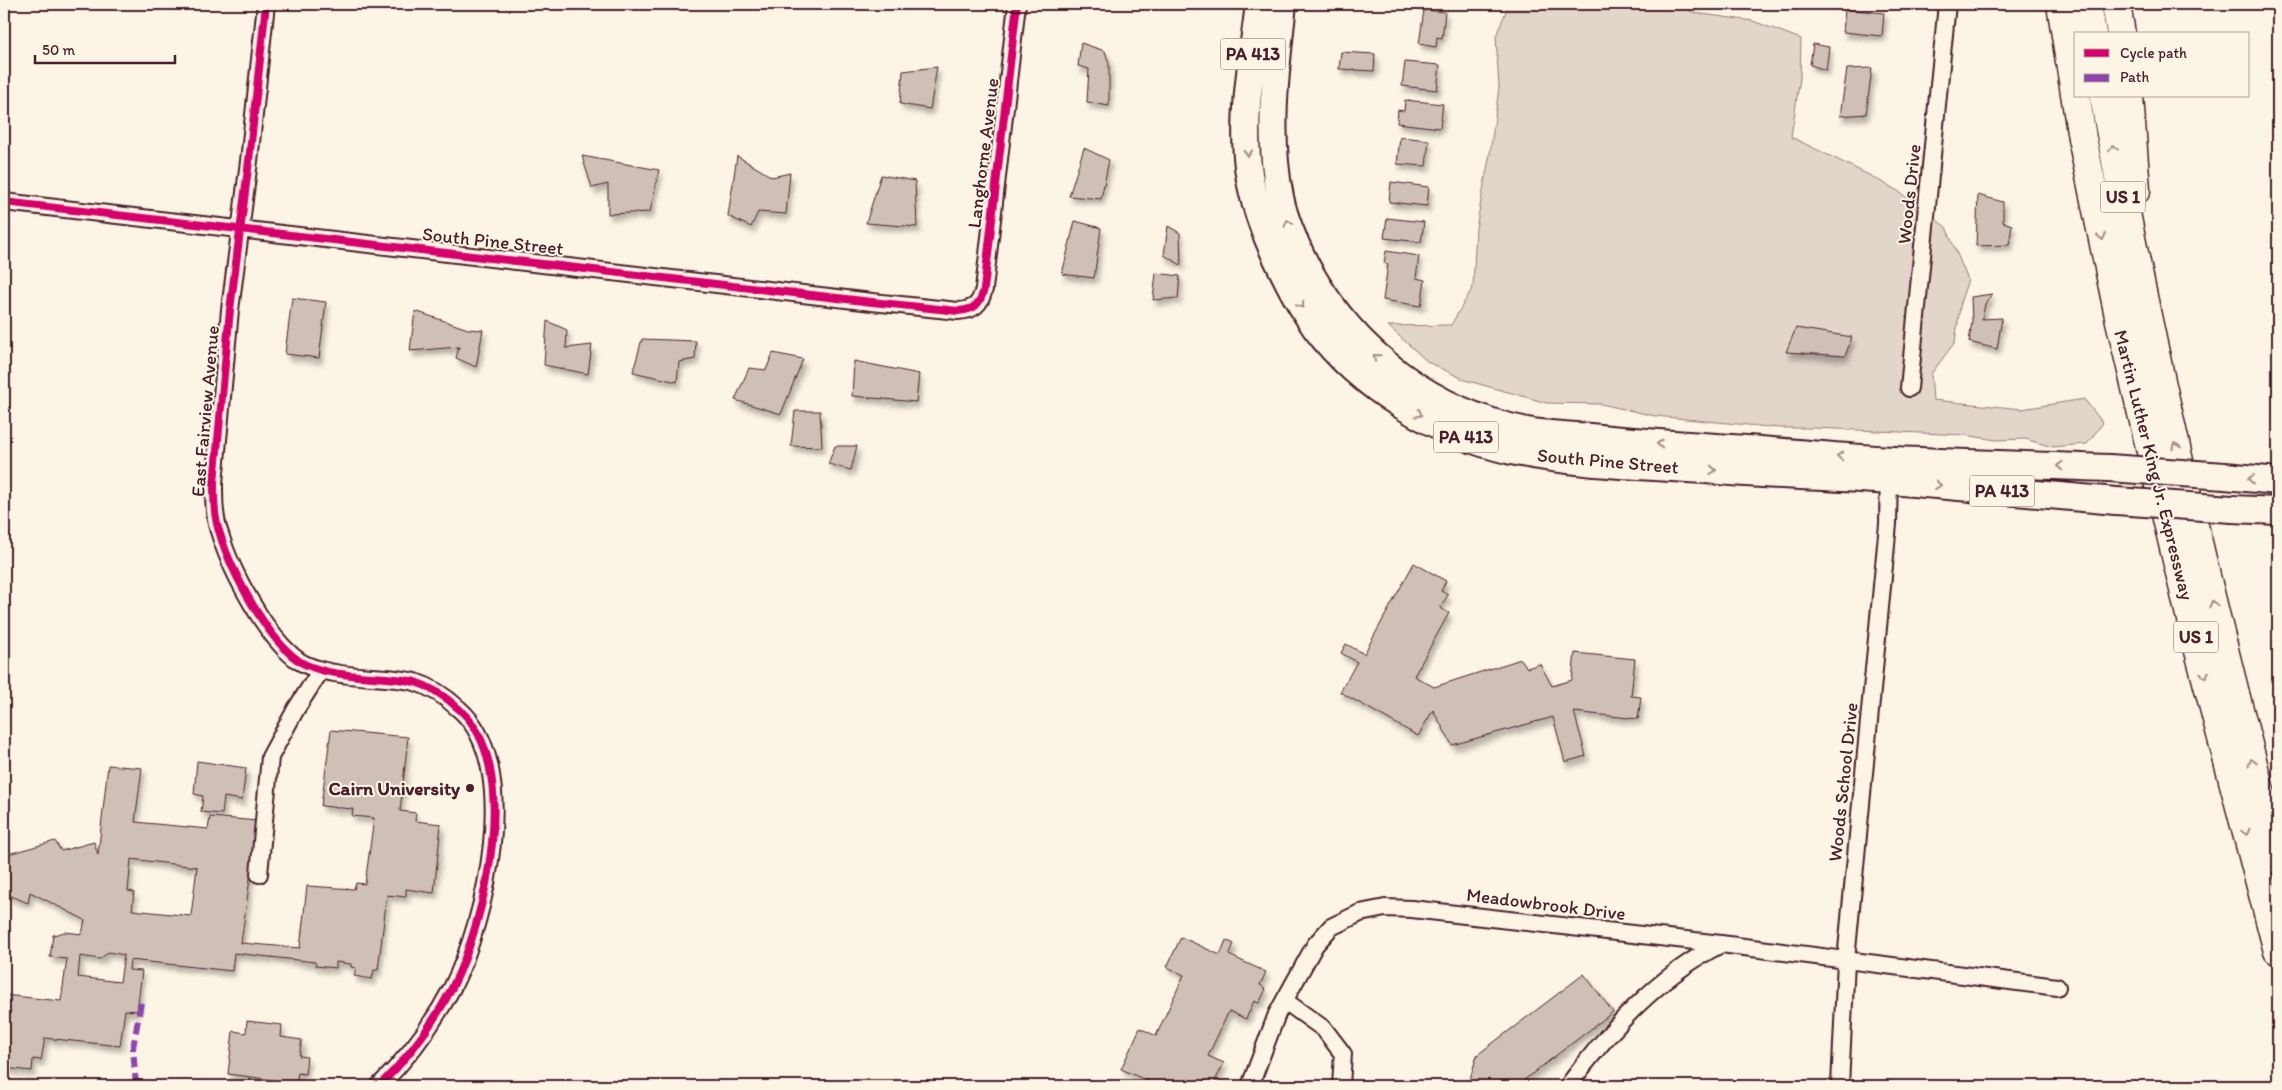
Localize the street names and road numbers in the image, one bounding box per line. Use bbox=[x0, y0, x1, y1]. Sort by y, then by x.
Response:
road number: PA 413 bbox=[1220, 39, 1286, 70]
street label: Langhorne Avenue bbox=[962, 77, 1004, 229]
street label: Woods Drive bbox=[1892, 143, 1926, 245]
road number: US 1 bbox=[2100, 182, 2146, 212]
street label: South Pine Street bbox=[421, 222, 565, 260]
street label: East Fairview Avenue bbox=[186, 324, 224, 498]
street label: Martin Luther King Jr. Expressway bbox=[2109, 327, 2199, 603]
road number: PA 413 bbox=[1434, 422, 1498, 452]
street label: South Pine Street bbox=[1536, 443, 1680, 479]
road number: PA 413 bbox=[1970, 476, 2034, 506]
road number: US 1 bbox=[2174, 622, 2218, 652]
street label: Woods School Drive bbox=[1823, 701, 1863, 863]
street label: Meadowbrook Drive bbox=[1465, 883, 1627, 925]

